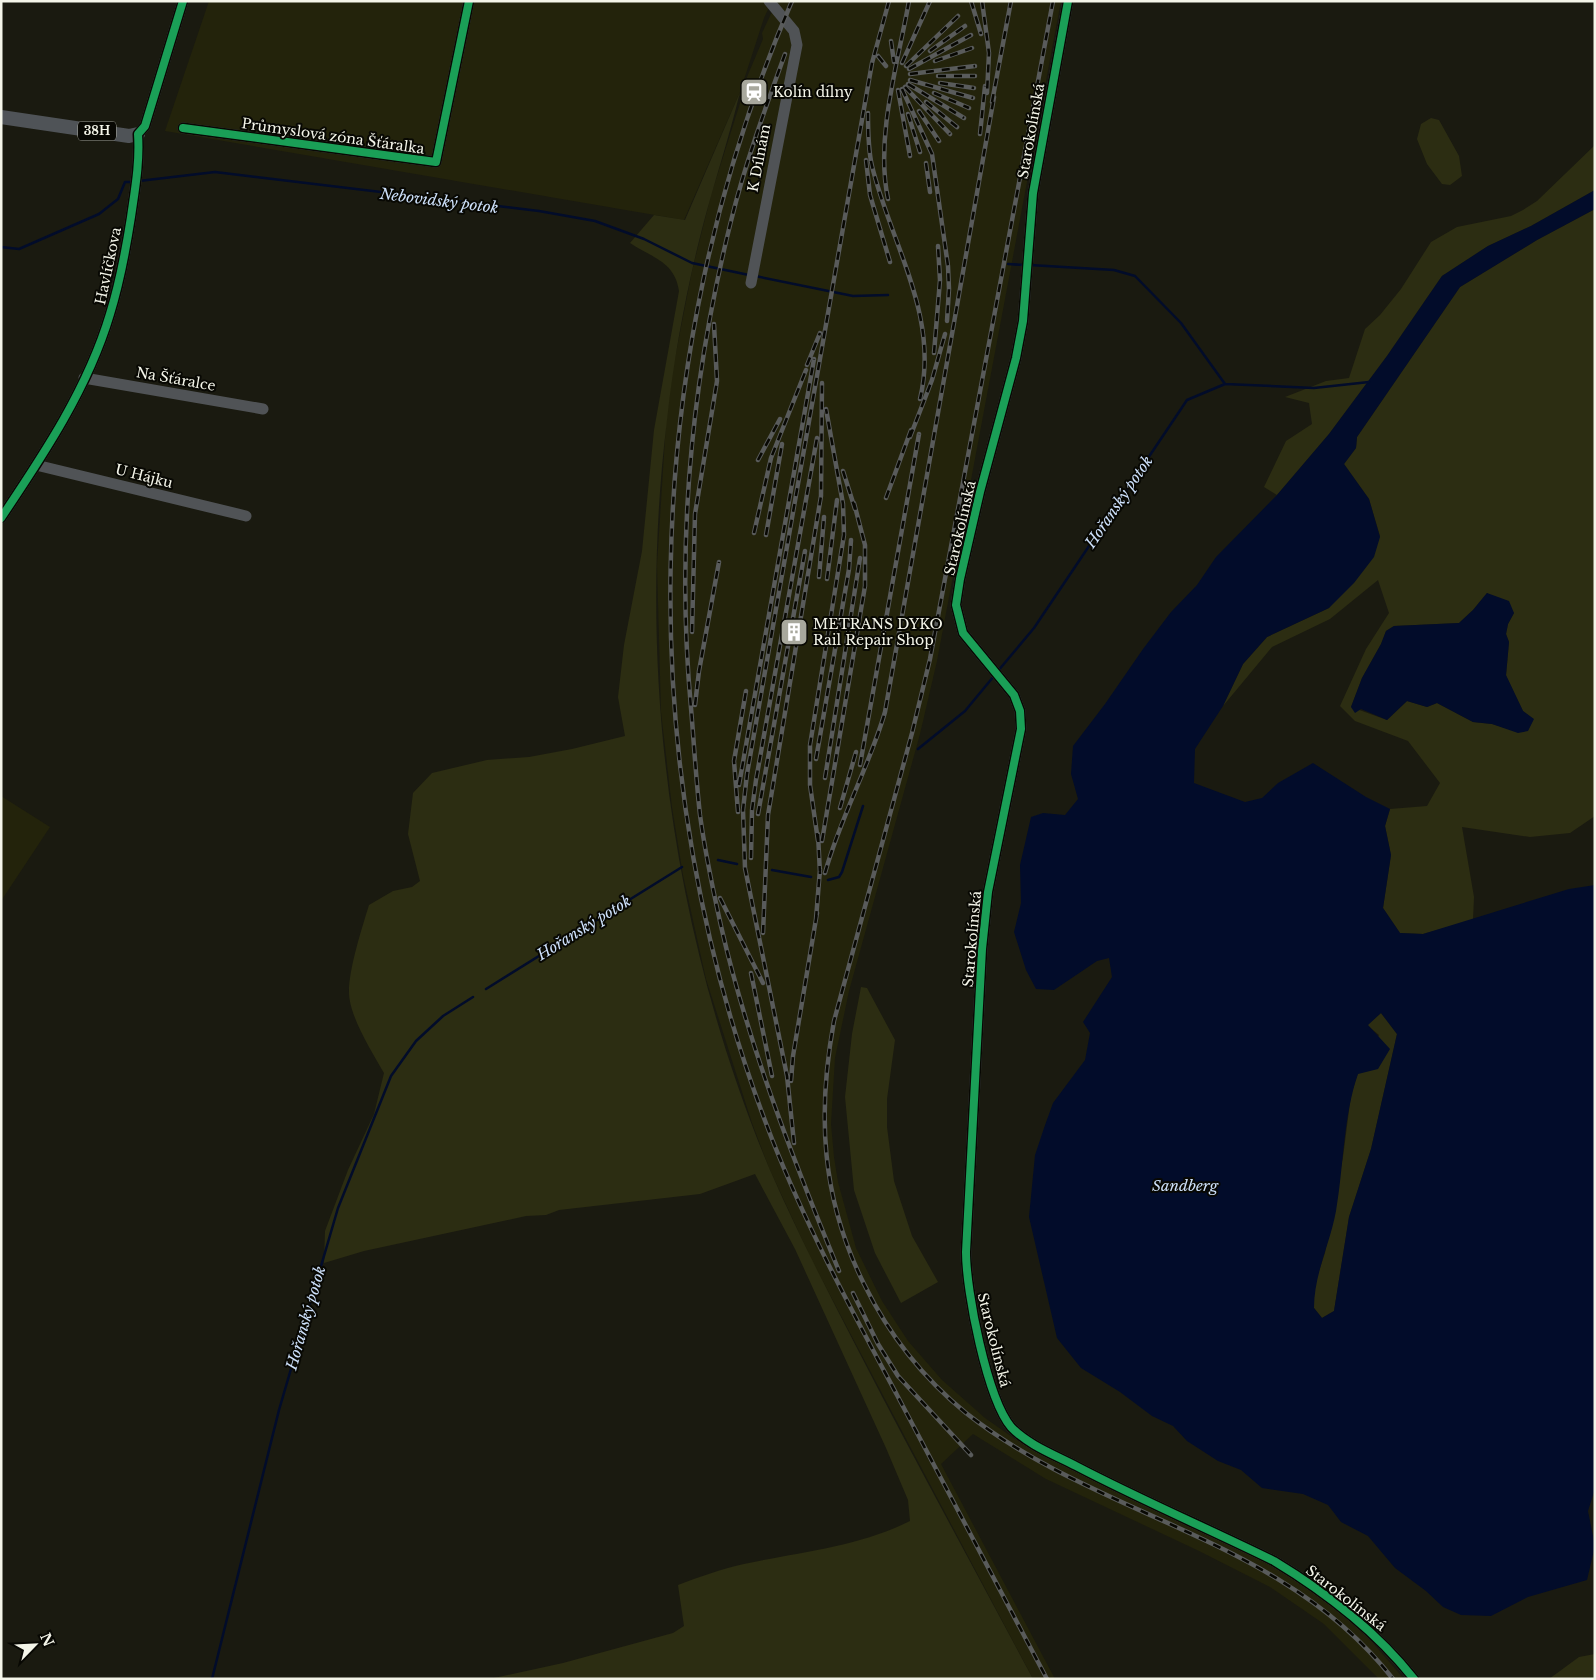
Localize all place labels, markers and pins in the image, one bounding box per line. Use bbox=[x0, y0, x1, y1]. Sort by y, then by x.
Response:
station icon: Kolín dílny bbox=[739, 77, 769, 107]
place label: Kolín dílny bbox=[773, 83, 853, 101]
place label: METRANS DYKO Rail Repair Shop bbox=[813, 615, 943, 649]
building icon: METRANS DYKO Rail Repair Shop bbox=[779, 617, 809, 647]

